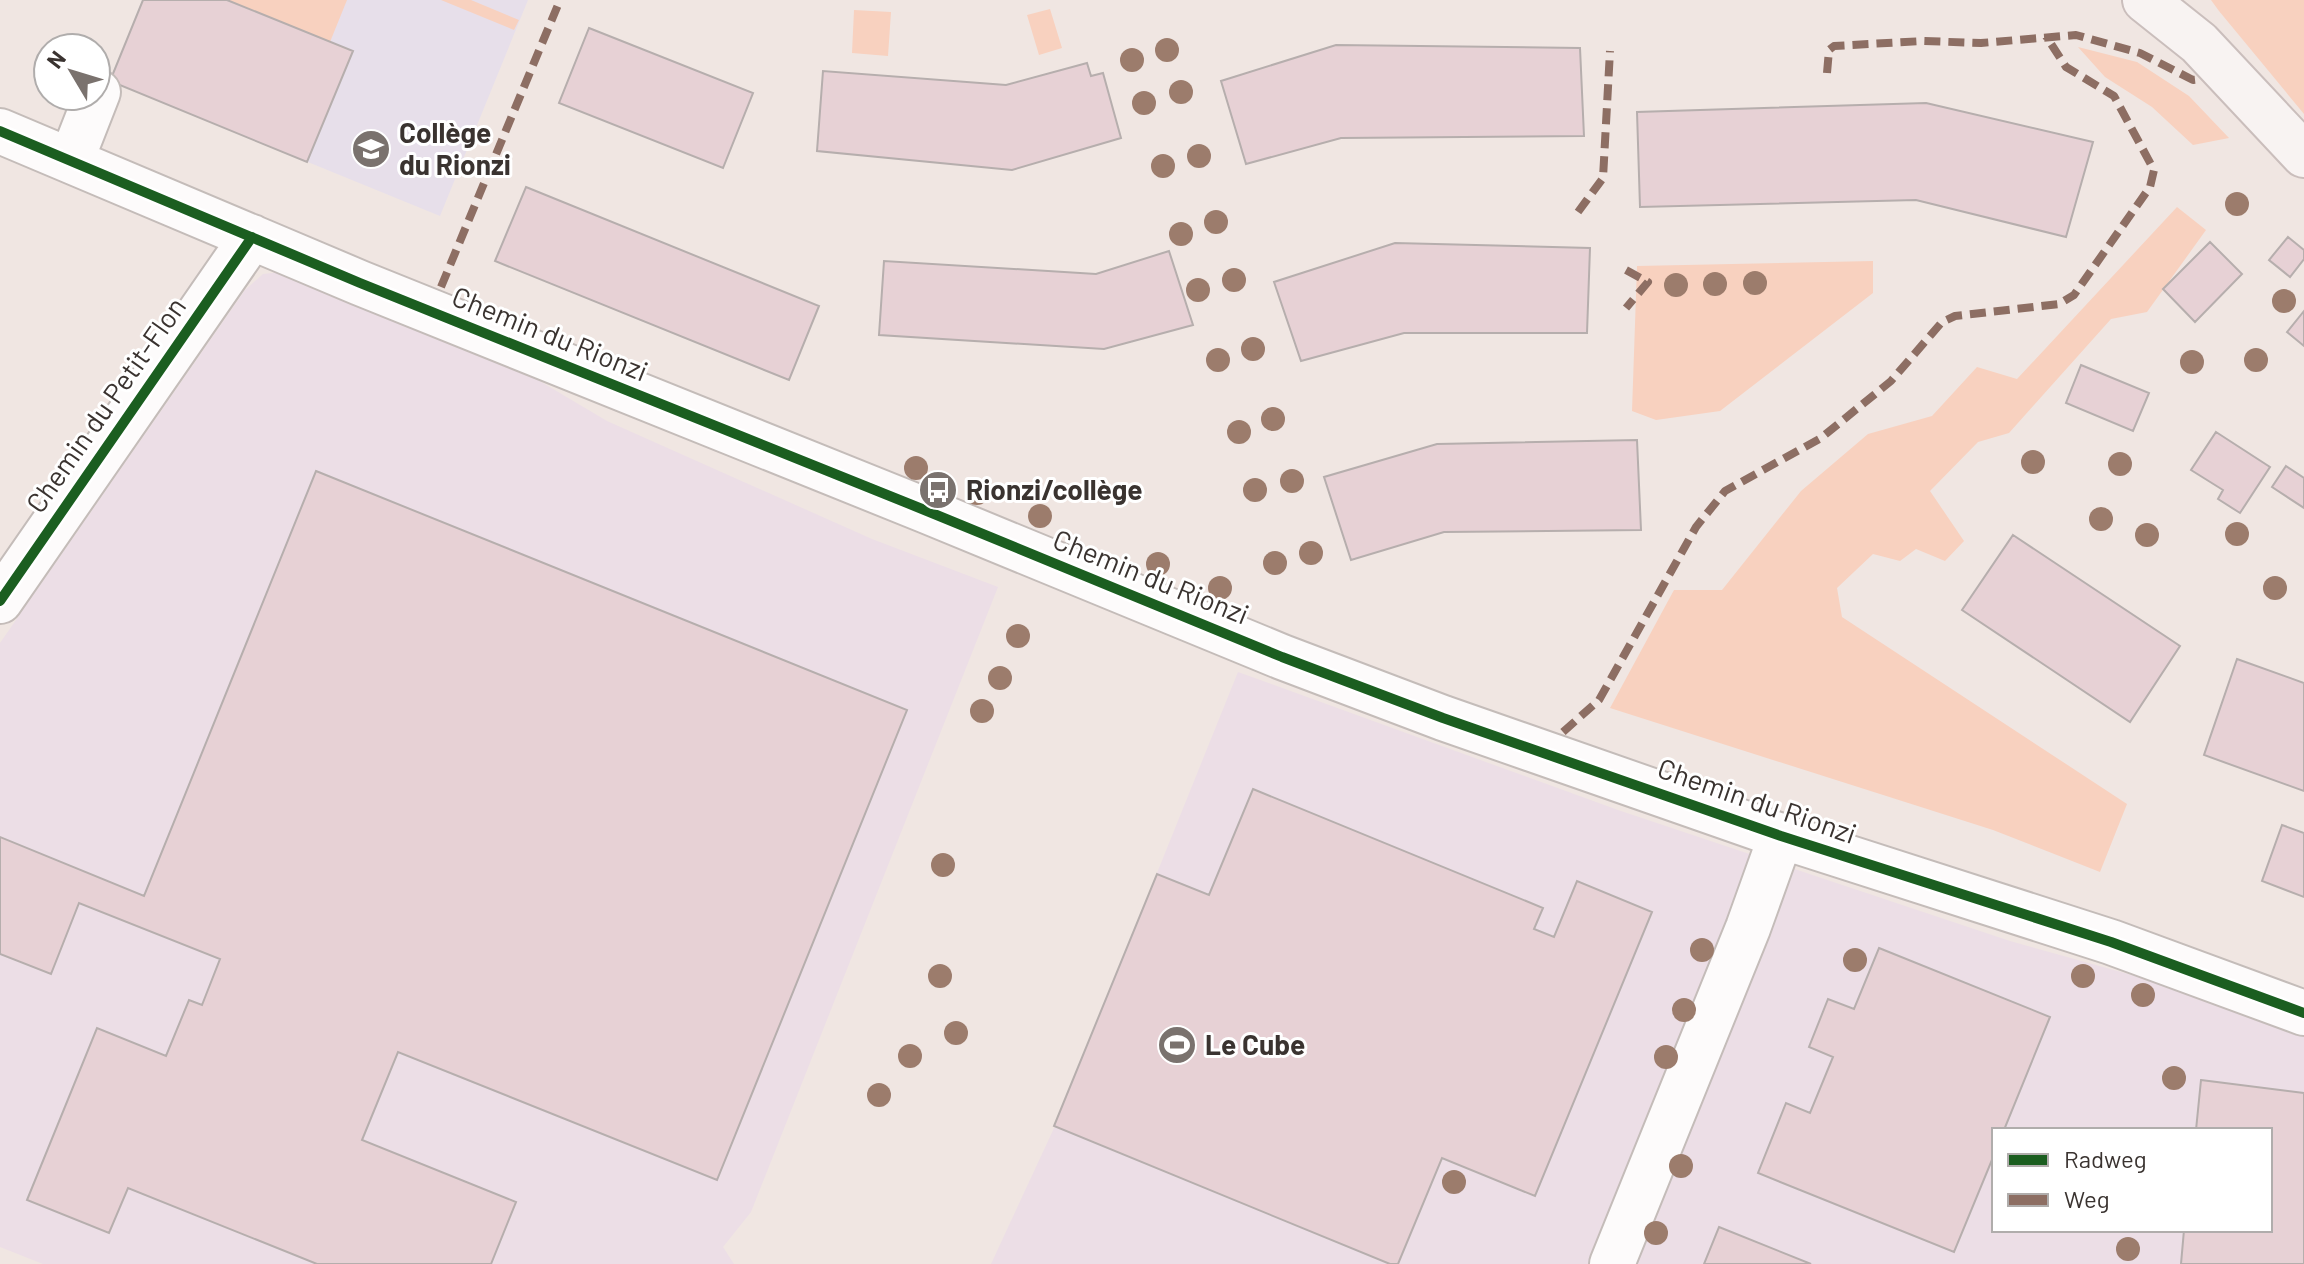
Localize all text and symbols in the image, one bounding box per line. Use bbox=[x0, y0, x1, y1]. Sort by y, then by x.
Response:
north arrow bbox=[32, 32, 112, 112]
text: N bbox=[41, 45, 70, 73]
place label: Collège du Rionzi bbox=[399, 115, 511, 181]
school or university icon: Collège du Rionzi bbox=[350, 128, 392, 170]
street label: Chemin du Rionzi bbox=[448, 278, 653, 388]
street label: Chemin du Petit-Flon bbox=[18, 290, 192, 519]
bus stop icon: Rionzi/collège bbox=[917, 469, 959, 511]
place label: Rionzi/collège bbox=[966, 472, 1143, 506]
street label: Chemin du Rionzi bbox=[1049, 521, 1254, 631]
street label: Chemin du Rionzi bbox=[1653, 750, 1861, 850]
sports icon: Le Cube bbox=[1156, 1024, 1198, 1066]
place label: Le Cube bbox=[1205, 1027, 1305, 1061]
legend bbox=[1992, 1128, 2272, 1232]
text: Radweg bbox=[2064, 1144, 2147, 1173]
text: Weg bbox=[2064, 1184, 2110, 1213]

